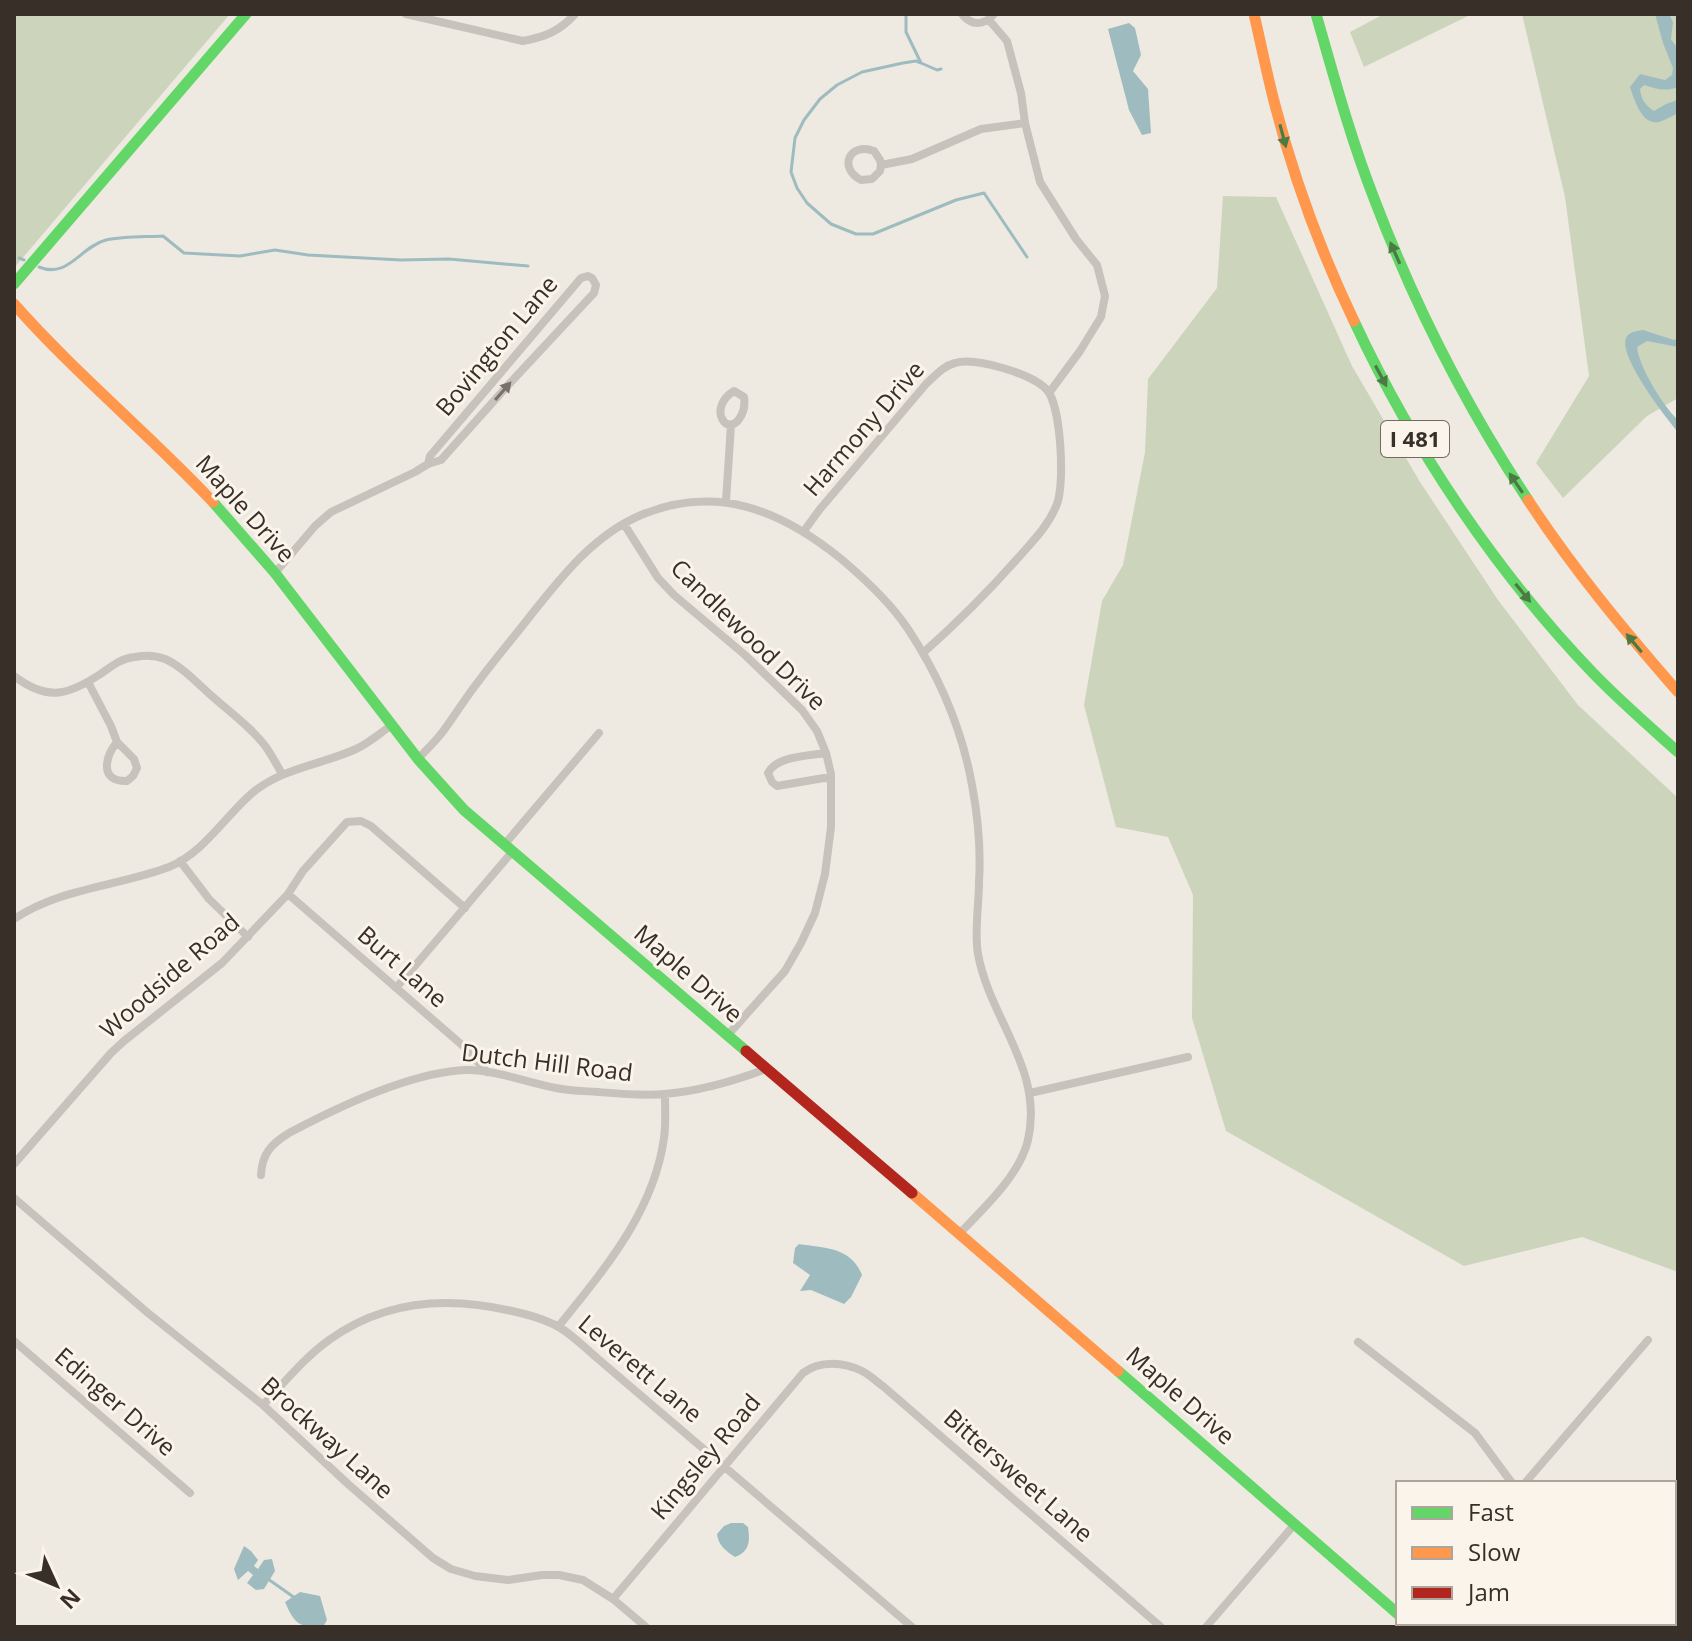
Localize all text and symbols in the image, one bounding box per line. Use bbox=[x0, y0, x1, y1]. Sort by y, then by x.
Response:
one-way arrow bbox=[1277, 124, 1289, 149]
one-way arrow bbox=[1389, 241, 1402, 264]
street label: Bovington Lane bbox=[427, 268, 564, 422]
street label: Harmony Drive bbox=[795, 353, 931, 503]
one-way arrow bbox=[1374, 365, 1387, 388]
one-way arrow bbox=[493, 381, 511, 400]
road number: I 481 bbox=[1381, 421, 1449, 457]
street label: Maple Drive bbox=[189, 447, 303, 569]
one-way arrow bbox=[1509, 472, 1524, 493]
street label: Candlewood Drive bbox=[664, 551, 834, 717]
one-way arrow bbox=[1515, 583, 1531, 603]
one-way arrow bbox=[1626, 633, 1643, 653]
street label: Woodside Road bbox=[92, 905, 246, 1045]
street label: Maple Drive bbox=[628, 916, 750, 1029]
street label: Burt Lane bbox=[351, 918, 455, 1014]
street label: Dutch Hill Road bbox=[460, 1035, 635, 1088]
street label: Leverett Lane bbox=[572, 1306, 710, 1429]
street label: Maple Drive bbox=[1120, 1338, 1242, 1451]
street label: Edinger Drive bbox=[49, 1339, 183, 1463]
street label: Brockway Lane bbox=[254, 1368, 402, 1505]
street label: Kingsley Road bbox=[642, 1386, 767, 1526]
street label: Bittersweet Lane bbox=[937, 1401, 1101, 1549]
legend bbox=[1396, 1481, 1676, 1625]
text: Fast bbox=[1468, 1495, 1514, 1528]
text: Slow bbox=[1468, 1535, 1521, 1568]
north arrow bbox=[16, 1545, 96, 1625]
text: Jam bbox=[1466, 1575, 1510, 1608]
text: N bbox=[54, 1583, 88, 1616]

